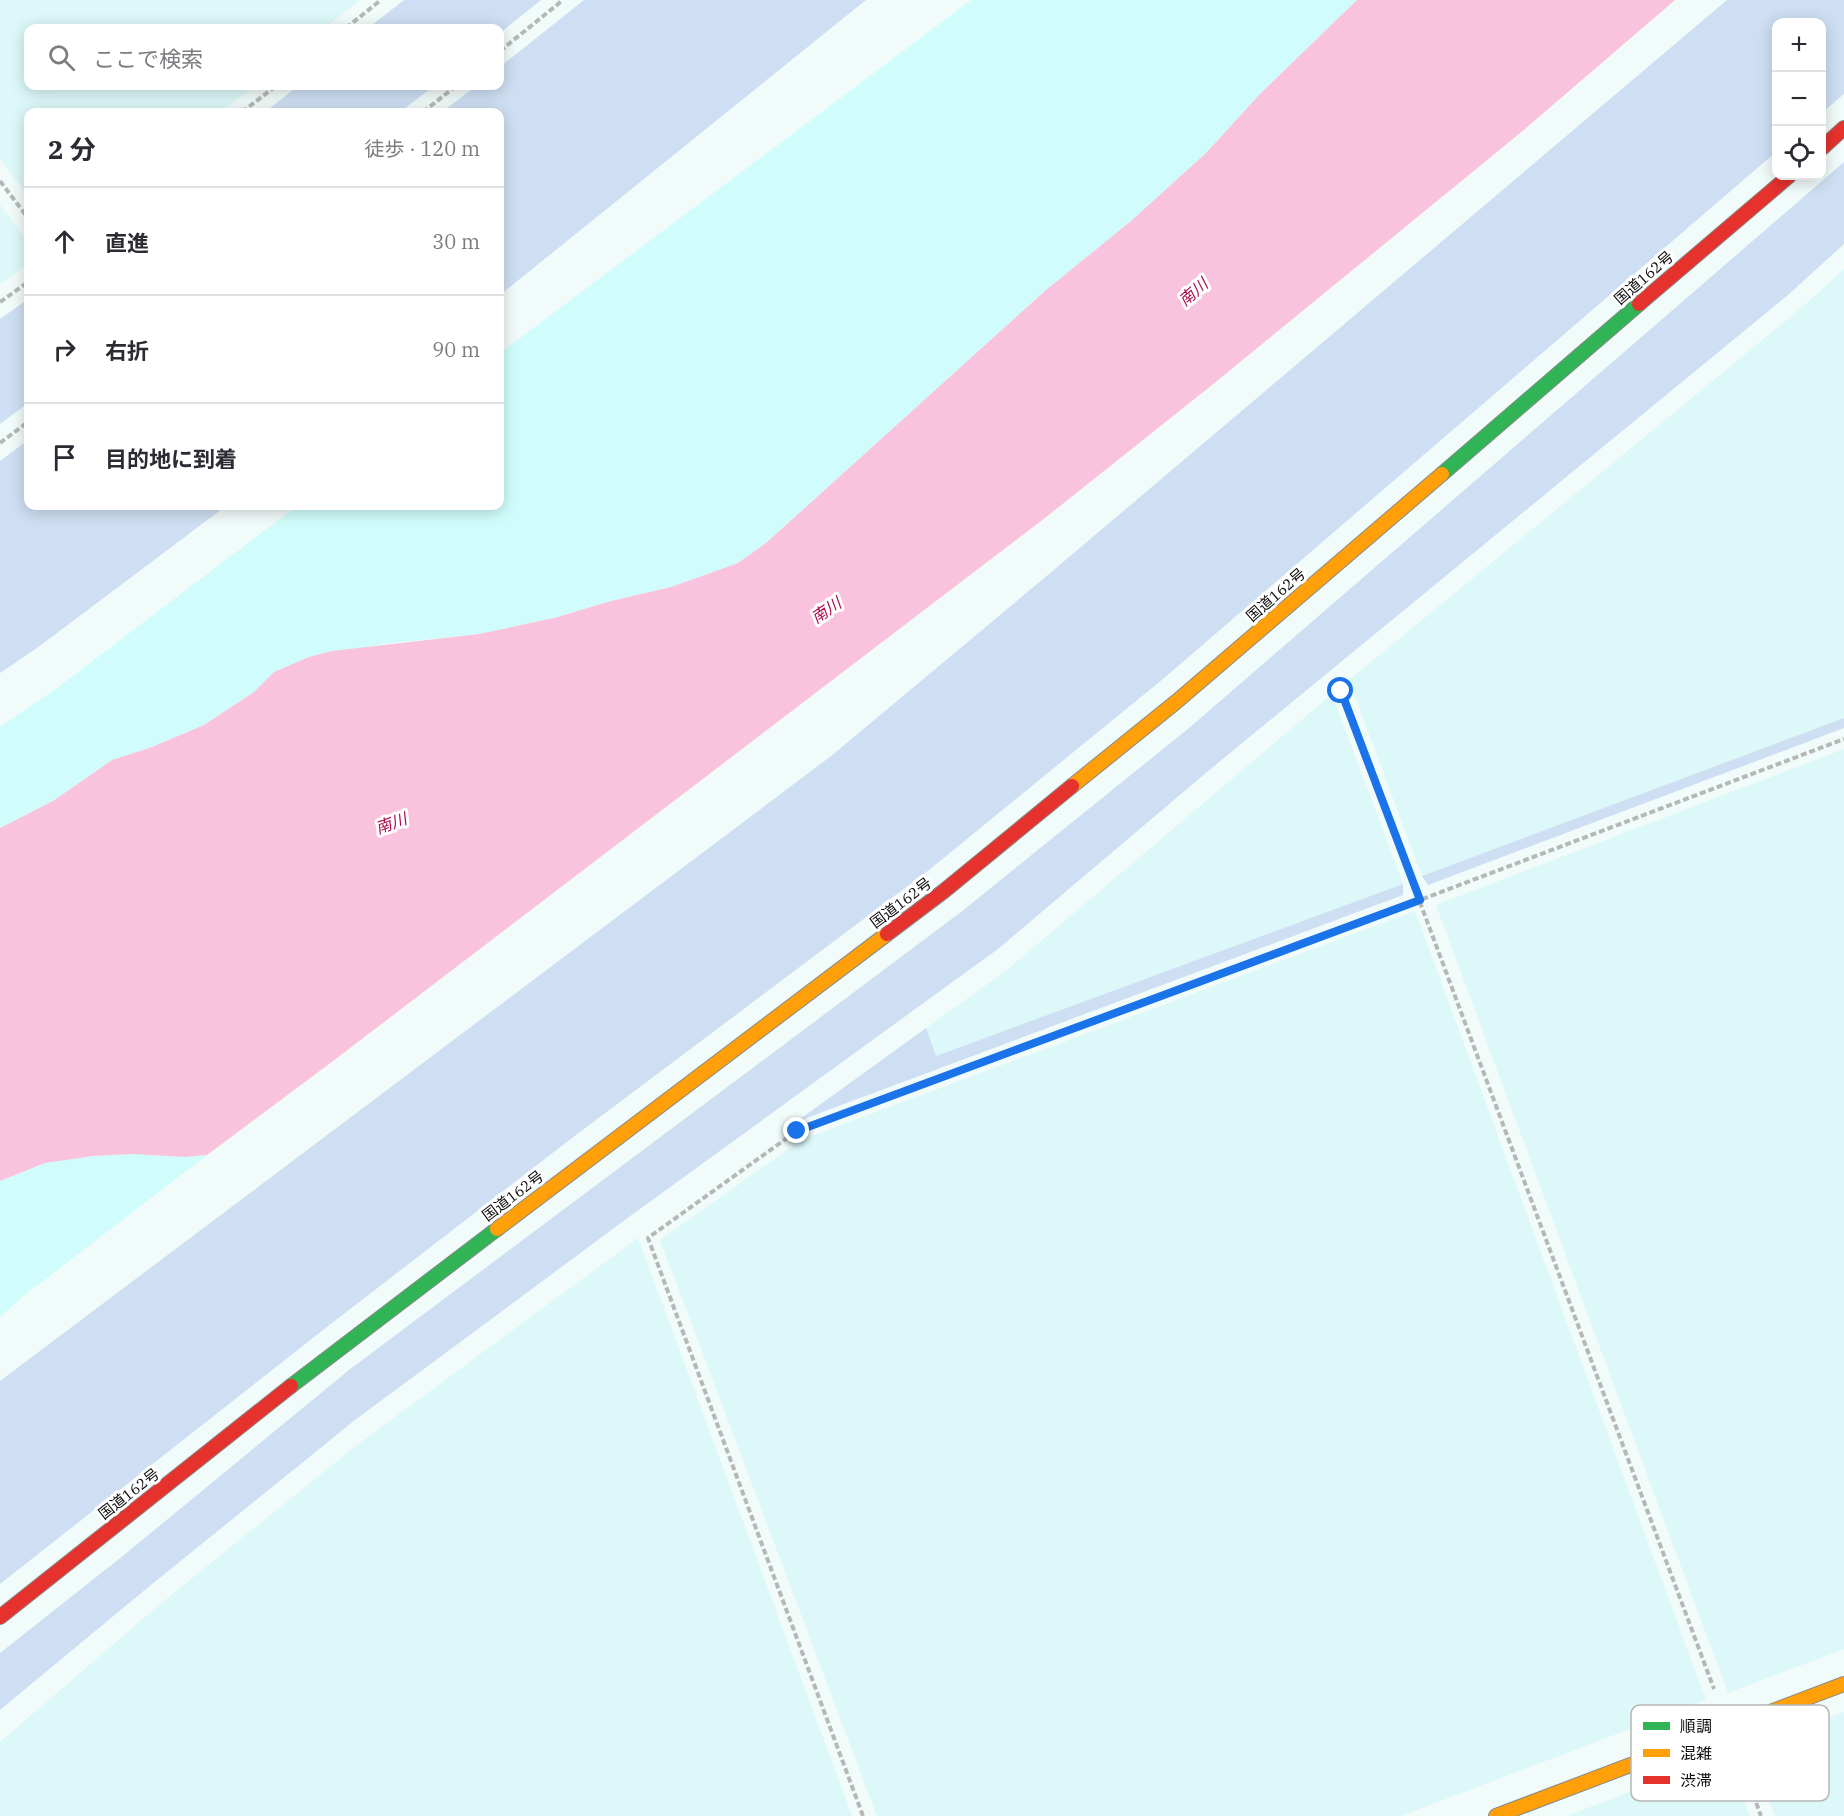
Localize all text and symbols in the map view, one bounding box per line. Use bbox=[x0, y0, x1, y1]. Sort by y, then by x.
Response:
map controls bbox=[1772, 18, 1826, 180]
button: + bbox=[1772, 18, 1826, 72]
search box bbox=[24, 24, 504, 90]
icon: search bbox=[45, 41, 78, 74]
text: ここで検索 bbox=[93, 44, 203, 73]
button: − bbox=[1772, 72, 1826, 126]
button: locate bbox=[1772, 126, 1826, 180]
text: 2 分 bbox=[48, 132, 96, 166]
text: 徒歩 · 120 m bbox=[365, 135, 480, 162]
icon: ahead bbox=[48, 225, 81, 258]
text: 直進 bbox=[105, 228, 149, 257]
text: 30 m bbox=[432, 228, 480, 255]
street label: 国道162号 bbox=[1610, 247, 1677, 308]
water label: 南川 bbox=[1174, 273, 1213, 310]
icon: right bbox=[48, 333, 81, 366]
text: 右折 bbox=[105, 336, 149, 365]
text: 90 m bbox=[432, 336, 480, 363]
icon: arrive bbox=[48, 441, 81, 474]
text: 目的地に到着 bbox=[105, 444, 237, 473]
street label: 国道162号 bbox=[1242, 564, 1309, 625]
water label: 南川 bbox=[807, 592, 847, 627]
route start bbox=[1327, 677, 1353, 703]
water label: 南川 bbox=[373, 807, 411, 838]
street label: 国道162号 bbox=[866, 873, 935, 932]
route end bbox=[783, 1117, 809, 1143]
street label: 国道162号 bbox=[478, 1166, 547, 1225]
street label: 国道162号 bbox=[94, 1464, 163, 1523]
legend bbox=[1631, 1705, 1829, 1801]
text: 順調 bbox=[1680, 1716, 1712, 1736]
text: 混雑 bbox=[1680, 1743, 1712, 1763]
text: 渋滞 bbox=[1680, 1770, 1712, 1790]

